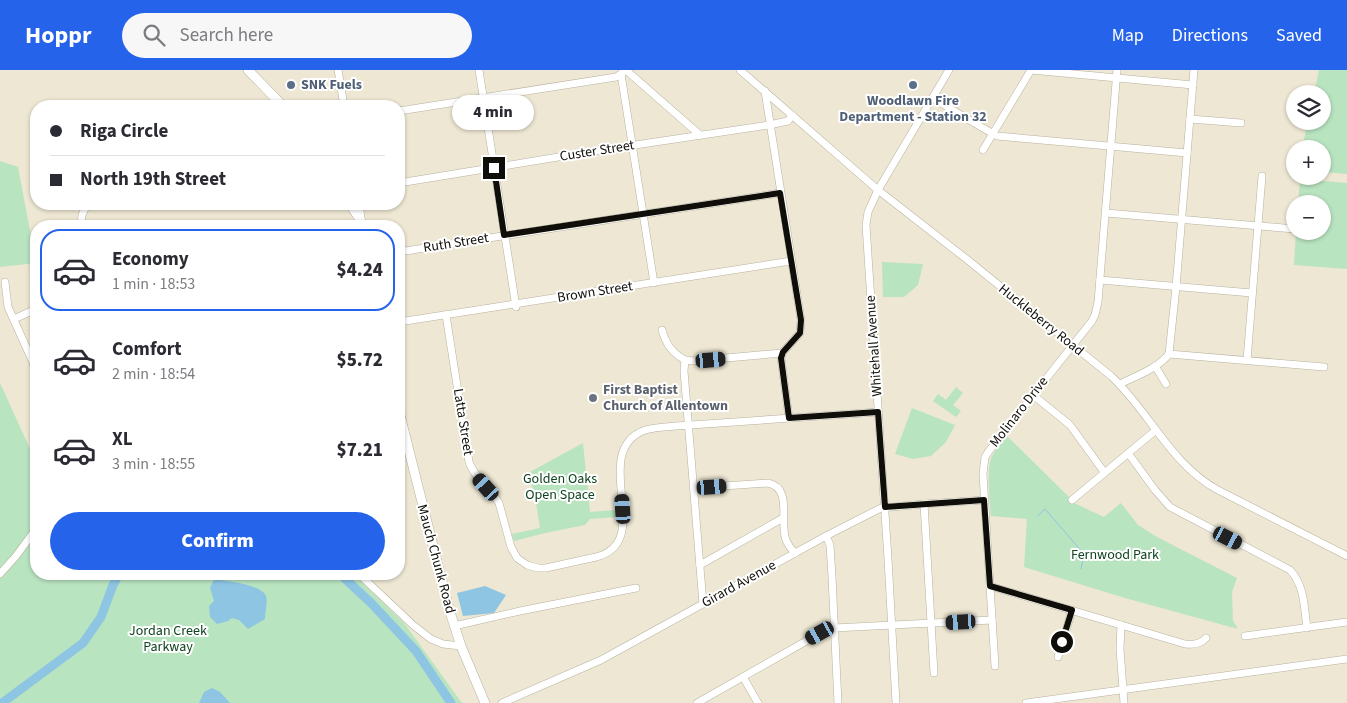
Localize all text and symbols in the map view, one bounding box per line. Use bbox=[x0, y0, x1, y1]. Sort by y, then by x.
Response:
search box bbox=[122, 13, 472, 58]
text: Hoppr bbox=[25, 18, 92, 53]
icon: search bbox=[140, 21, 168, 49]
text: Search here bbox=[180, 22, 273, 49]
text: Map bbox=[1112, 23, 1144, 48]
text: Directions bbox=[1172, 23, 1248, 48]
text: Saved bbox=[1276, 23, 1322, 48]
place label: SNK Fuels bbox=[301, 75, 362, 95]
marker: SNK Fuels bbox=[285, 79, 297, 91]
marker: Woodlawn Fire Department - Station 32 bbox=[907, 79, 919, 91]
map controls bbox=[1286, 85, 1331, 240]
button: layers bbox=[1286, 85, 1331, 130]
place label: Woodlawn Fire Department - Station 32 bbox=[839, 91, 987, 127]
callout: 4 min bbox=[453, 96, 535, 131]
text: 4 min bbox=[473, 101, 513, 123]
text: Riga Circle bbox=[80, 118, 168, 145]
street label: Custer Street bbox=[558, 135, 636, 167]
button: + bbox=[1286, 140, 1331, 185]
route end bbox=[483, 157, 505, 179]
text: North 19th Street bbox=[80, 166, 226, 193]
button: − bbox=[1286, 195, 1331, 240]
street label: Ruth Street bbox=[422, 228, 490, 258]
text: Economy bbox=[112, 246, 189, 273]
icon: car bbox=[52, 248, 97, 293]
text: $4.24 bbox=[337, 257, 383, 284]
text: 1 min · 18:53 bbox=[112, 273, 195, 295]
street label: Brown Street bbox=[556, 276, 634, 308]
street label: Huckleberry Road bbox=[994, 279, 1088, 361]
street label: Whitehall Avenue bbox=[860, 295, 888, 397]
text: Comfort bbox=[112, 336, 182, 363]
icon: car bbox=[52, 338, 97, 383]
text: $5.72 bbox=[337, 347, 383, 374]
car bbox=[695, 351, 726, 369]
text: 2 min · 18:54 bbox=[112, 363, 195, 385]
street label: Molinaro Drive bbox=[985, 372, 1053, 452]
place label: First Baptist Church of Allentown bbox=[603, 380, 728, 416]
street label: Latta Street bbox=[448, 387, 478, 457]
marker: First Baptist Church of Allentown bbox=[587, 392, 599, 404]
text: XL bbox=[112, 426, 133, 453]
icon: car bbox=[52, 428, 97, 473]
text: $7.21 bbox=[337, 437, 383, 464]
text: 3 min · 18:55 bbox=[112, 453, 195, 475]
park label: Golden Oaks Open Space bbox=[523, 469, 597, 505]
car bbox=[470, 471, 501, 503]
car bbox=[696, 478, 727, 496]
car bbox=[614, 494, 631, 524]
street label: Mauch Chunk Road bbox=[412, 502, 460, 616]
button: Confirm bbox=[50, 512, 385, 570]
car bbox=[1211, 525, 1244, 551]
park label: Fernwood Park bbox=[1071, 545, 1159, 565]
street label: Girard Avenue bbox=[698, 555, 780, 613]
car bbox=[945, 614, 976, 630]
car bbox=[803, 619, 836, 647]
park label: Jordan Creek Parkway bbox=[129, 621, 207, 657]
route start bbox=[1051, 631, 1073, 653]

